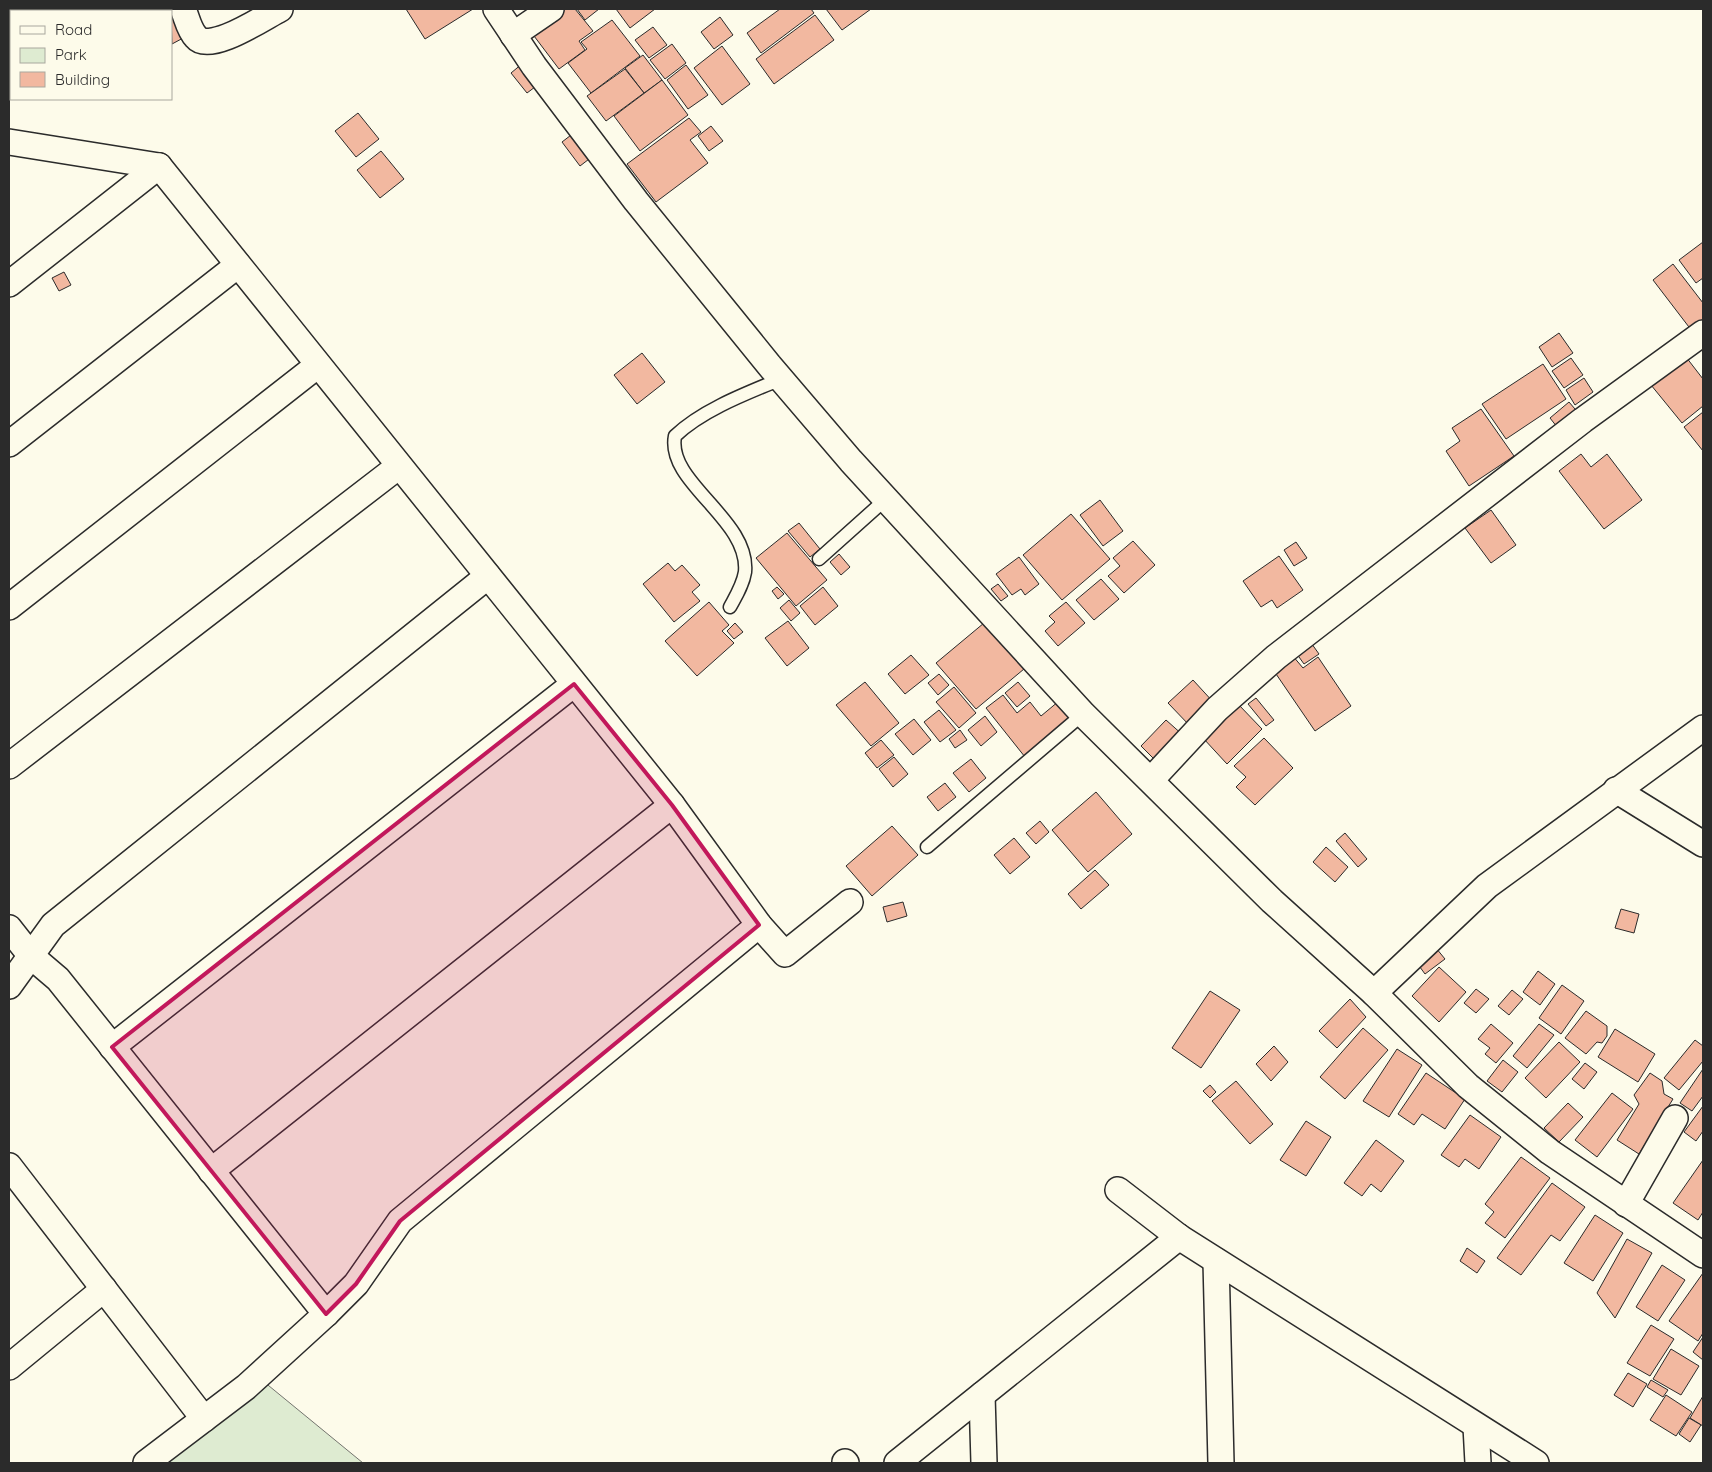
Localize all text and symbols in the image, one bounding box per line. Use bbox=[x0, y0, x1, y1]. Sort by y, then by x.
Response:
legend bbox=[10, 10, 172, 100]
text: Road bbox=[55, 20, 92, 39]
text: Park bbox=[55, 45, 87, 64]
text: Building bbox=[55, 70, 110, 89]

